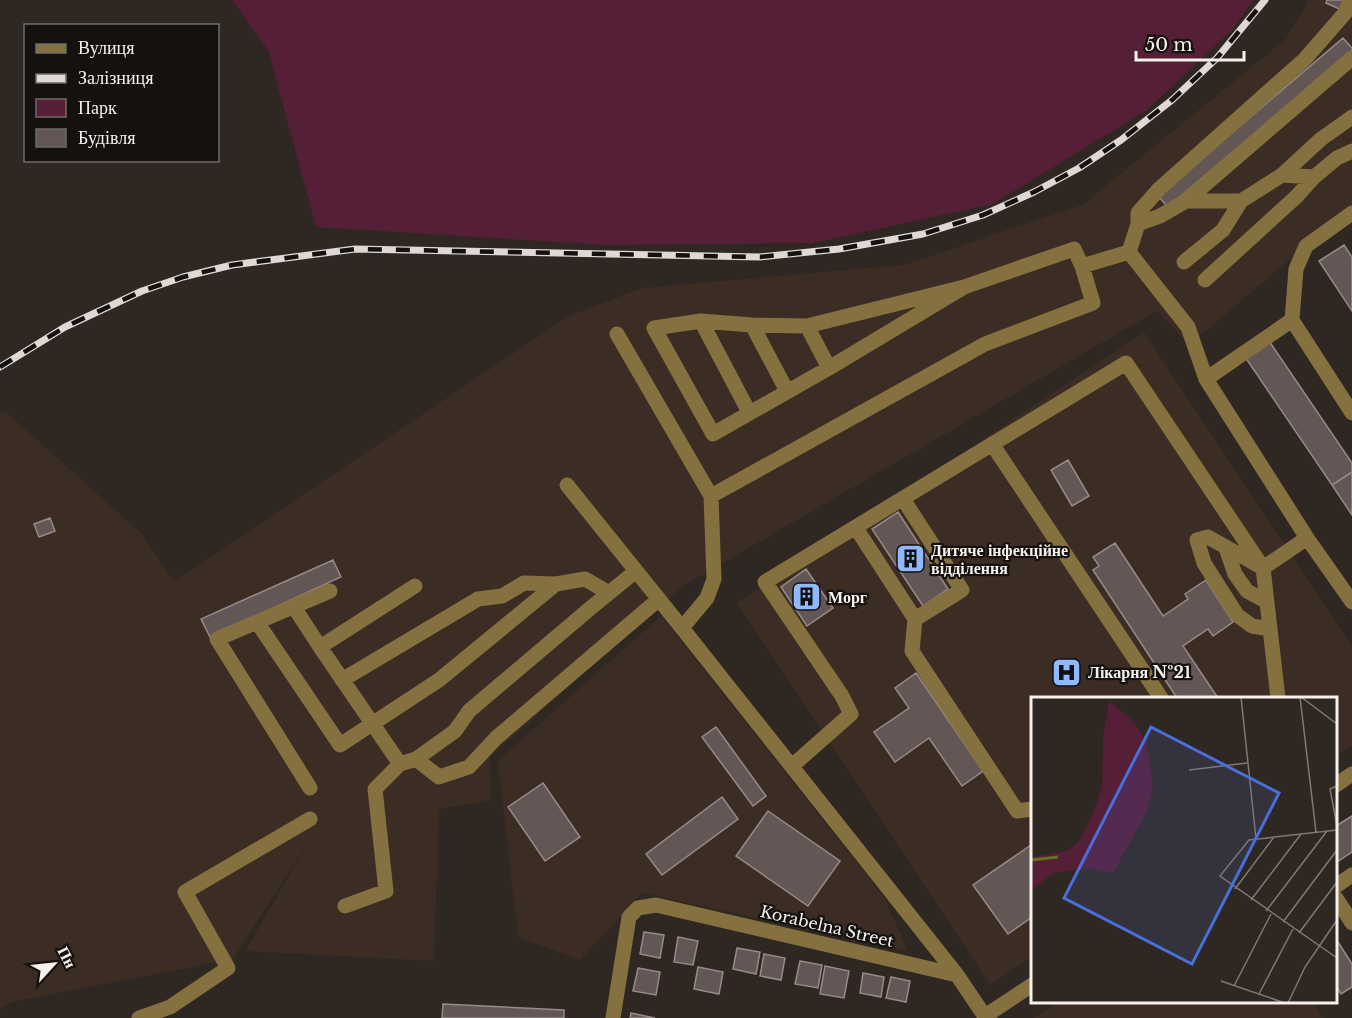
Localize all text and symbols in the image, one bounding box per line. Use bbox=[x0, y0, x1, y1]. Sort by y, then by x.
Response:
legend bbox=[24, 24, 219, 162]
scale bar bbox=[1136, 24, 1244, 62]
text: 50 m bbox=[1145, 34, 1193, 56]
text: Вулиця bbox=[78, 37, 135, 59]
text: Залізниця bbox=[78, 67, 153, 89]
text: Парк bbox=[78, 97, 117, 119]
text: Будівля bbox=[78, 127, 135, 149]
place label: Дитяче інфекційне відділення bbox=[931, 540, 1068, 578]
building icon: Дитяче інфекційне відділення bbox=[894, 543, 926, 575]
building icon: Морг bbox=[791, 581, 823, 613]
place label: Морг bbox=[828, 587, 867, 607]
hospital icon: Лікарня №21 bbox=[1051, 656, 1083, 688]
place label: Лікарня №21 bbox=[1088, 662, 1191, 682]
inset map bbox=[1031, 697, 1337, 1003]
street label: Korabelna Street bbox=[758, 901, 896, 951]
north arrow bbox=[24, 934, 84, 994]
text: Пн bbox=[54, 943, 81, 971]

